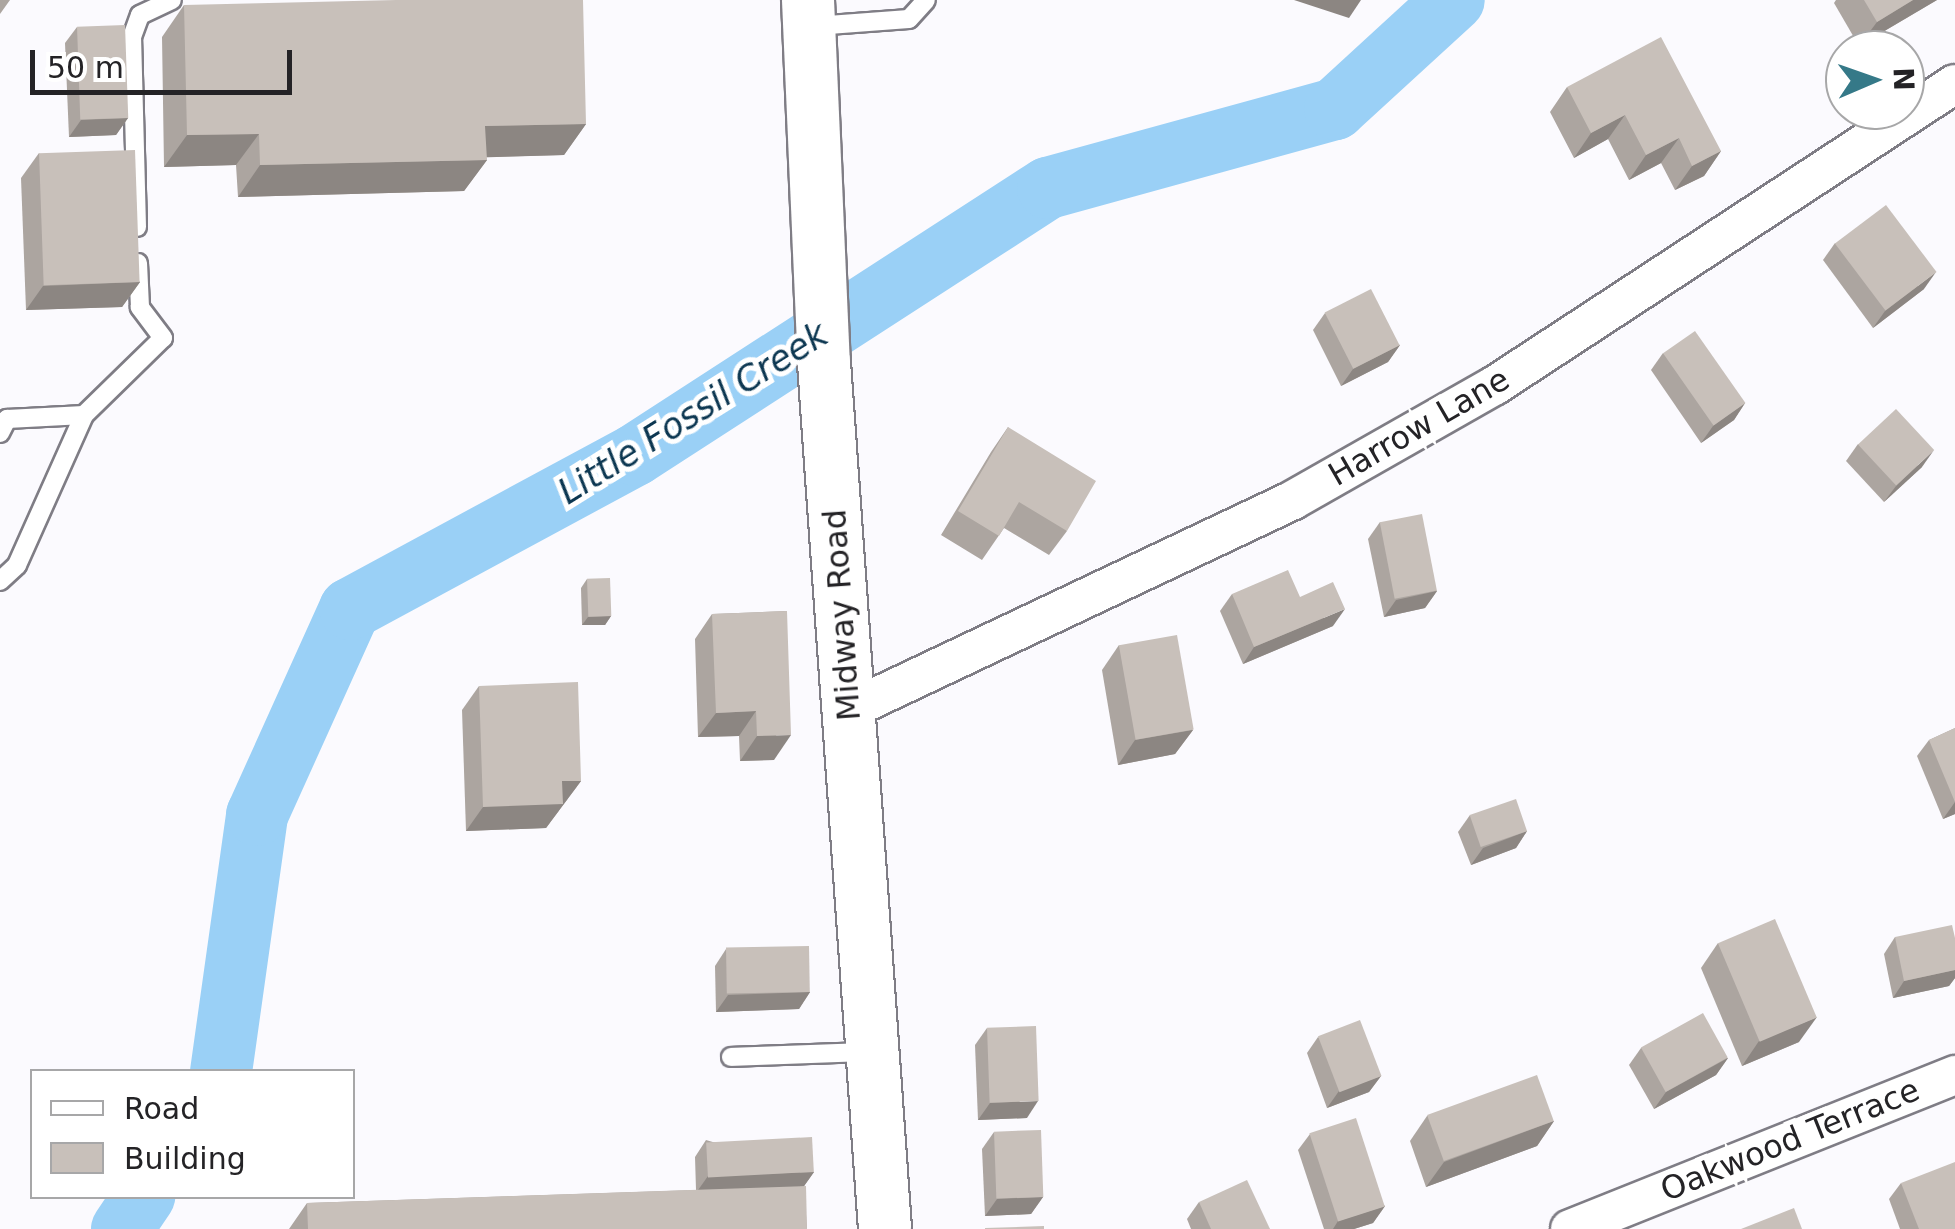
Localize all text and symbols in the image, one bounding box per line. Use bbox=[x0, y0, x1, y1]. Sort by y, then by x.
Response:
scale bar bbox=[35, 30, 298, 92]
north arrow bbox=[1825, 30, 1925, 130]
text: 50 m bbox=[47, 50, 124, 85]
text: N bbox=[1887, 67, 1920, 91]
water label: Little Fossil Creek bbox=[551, 313, 835, 513]
street label: Harrow Lane bbox=[1322, 360, 1516, 494]
street label: Midway Road bbox=[815, 508, 869, 722]
legend bbox=[30, 1069, 355, 1199]
street label: Oakwood Terrace bbox=[1655, 1071, 1925, 1209]
text: Road bbox=[124, 1091, 199, 1126]
text: Building bbox=[124, 1141, 246, 1176]

